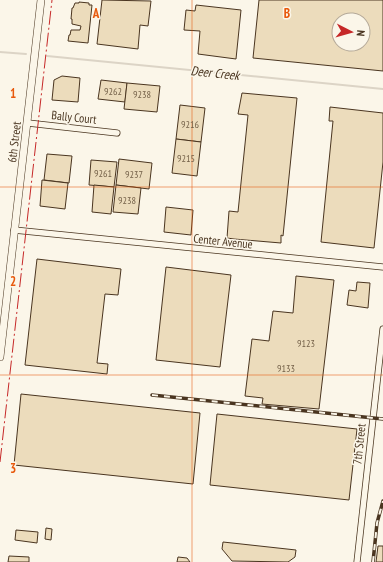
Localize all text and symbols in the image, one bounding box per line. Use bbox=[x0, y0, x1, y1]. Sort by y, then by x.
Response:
text: A bbox=[92, 5, 100, 22]
text: B bbox=[284, 5, 290, 22]
north arrow bbox=[331, 12, 371, 52]
text: N bbox=[354, 29, 368, 37]
water label: Deer Creek bbox=[190, 62, 242, 84]
text: 1 bbox=[10, 85, 16, 102]
house number: 9262 bbox=[104, 85, 122, 98]
house number: 9238 bbox=[133, 88, 151, 101]
street label: Bally Court bbox=[51, 107, 98, 127]
house number: 9216 bbox=[181, 118, 200, 131]
street label: 6th Street bbox=[4, 120, 24, 163]
house number: 9215 bbox=[177, 152, 195, 165]
house number: 9261 bbox=[94, 167, 112, 180]
house number: 9237 bbox=[125, 168, 143, 181]
house number: 9238 bbox=[118, 194, 136, 207]
street label: Center Avenue bbox=[193, 230, 253, 252]
text: 2 bbox=[10, 273, 16, 290]
house number: 9123 bbox=[297, 337, 315, 350]
house number: 9133 bbox=[277, 362, 295, 375]
street label: 7th Street bbox=[349, 422, 369, 465]
text: 3 bbox=[10, 460, 16, 477]

